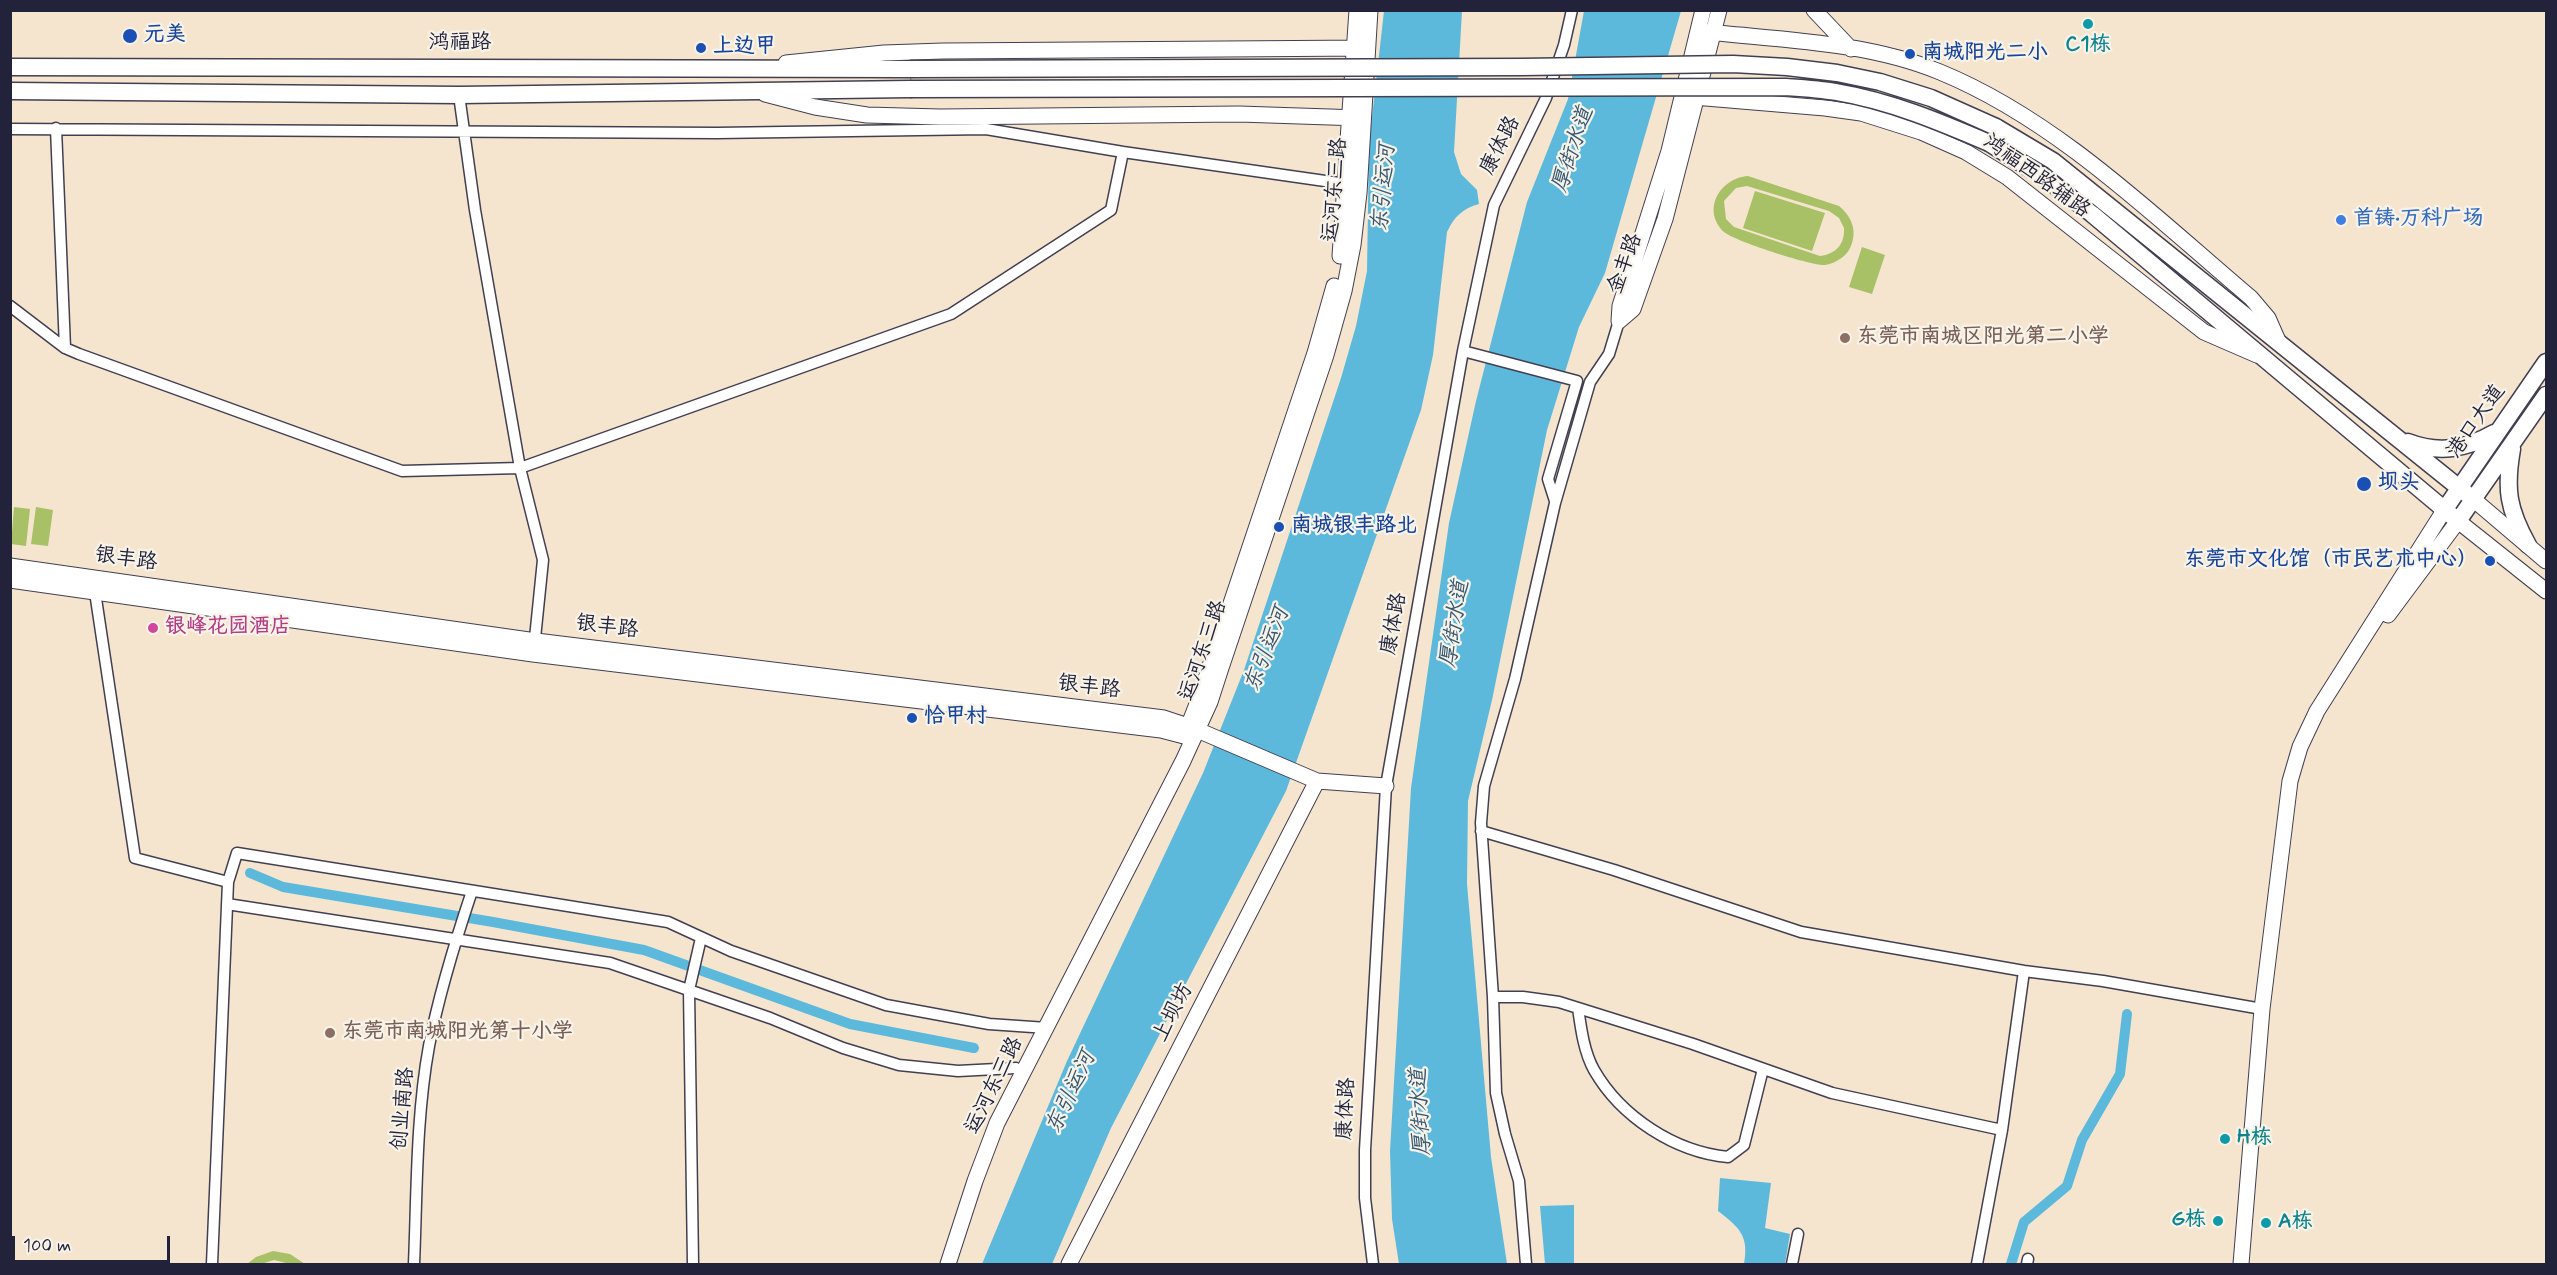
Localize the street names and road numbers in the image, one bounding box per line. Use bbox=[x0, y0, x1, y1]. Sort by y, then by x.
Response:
street label: 鸿福路 bbox=[429, 31, 491, 57]
street label: 康体路 bbox=[1475, 112, 1527, 180]
street label: 鸿福西路辅路 bbox=[1978, 130, 2094, 224]
street label: 运河东三路 bbox=[1319, 137, 1353, 243]
street label: 金丰路 bbox=[1603, 230, 1649, 298]
street label: 港口大道 bbox=[2443, 380, 2511, 464]
street label: 银丰路 bbox=[93, 543, 159, 577]
street label: 康体路 bbox=[1377, 591, 1413, 657]
street label: 运河东三路 bbox=[1175, 597, 1233, 705]
street label: 银丰路 bbox=[574, 612, 640, 644]
street label: 银丰路 bbox=[1056, 672, 1122, 704]
street label: 上坝坊 bbox=[1148, 979, 1200, 1047]
street label: 运河东三路 bbox=[961, 1033, 1029, 1139]
street label: 创业南路 bbox=[388, 1066, 420, 1152]
street label: 康体路 bbox=[1333, 1077, 1361, 1141]

